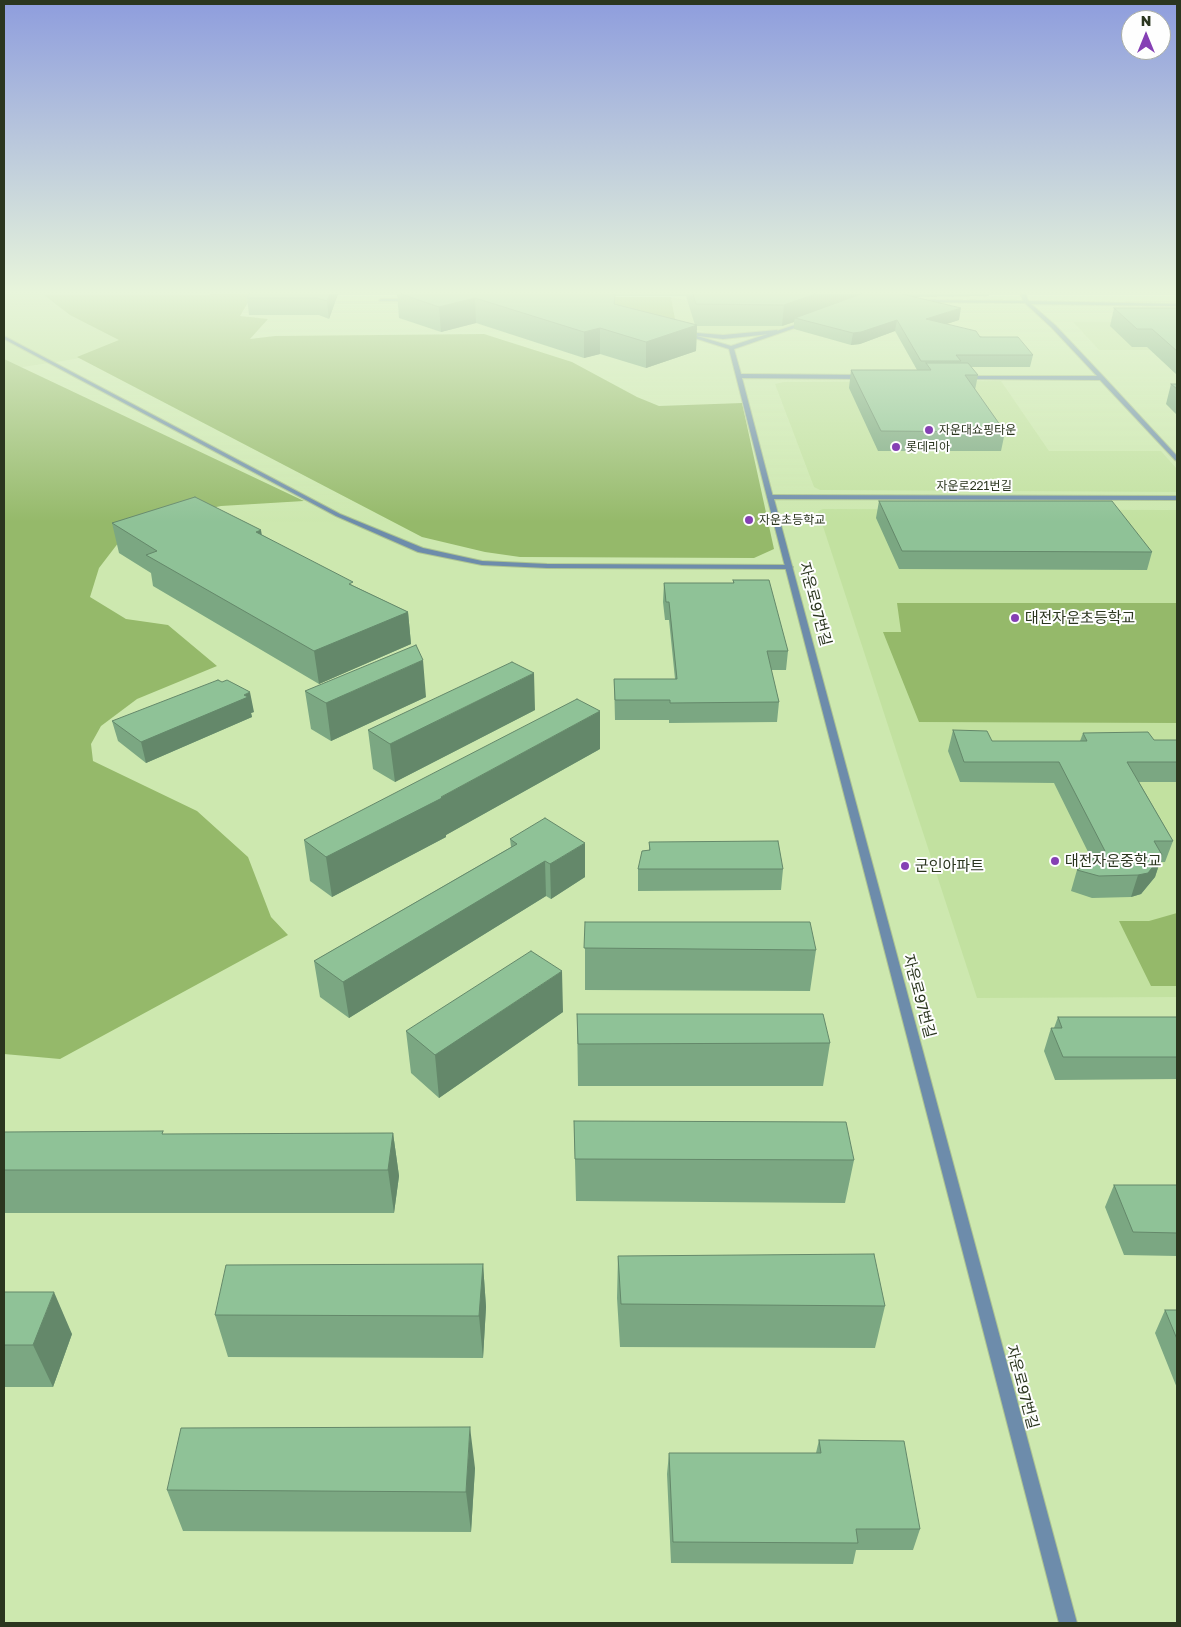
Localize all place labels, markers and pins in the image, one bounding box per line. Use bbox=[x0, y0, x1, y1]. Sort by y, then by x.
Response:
place label: 자운대쇼핑타운 bbox=[939, 423, 1016, 437]
marker: 자운대쇼핑타운 bbox=[923, 424, 935, 436]
place label: 롯데리아 bbox=[906, 440, 950, 454]
marker: 롯데리아 bbox=[890, 441, 902, 453]
place label: 자운초등학교 bbox=[759, 513, 825, 527]
marker: 자운초등학교 bbox=[743, 514, 755, 526]
place label: 대전자운초등학교 bbox=[1025, 609, 1135, 627]
marker: 대전자운초등학교 bbox=[1009, 612, 1021, 624]
place label: 대전자운중학교 bbox=[1065, 852, 1162, 870]
marker: 대전자운중학교 bbox=[1049, 855, 1061, 867]
place label: 군인아파트 bbox=[915, 857, 984, 875]
marker: 군인아파트 bbox=[899, 860, 911, 872]

